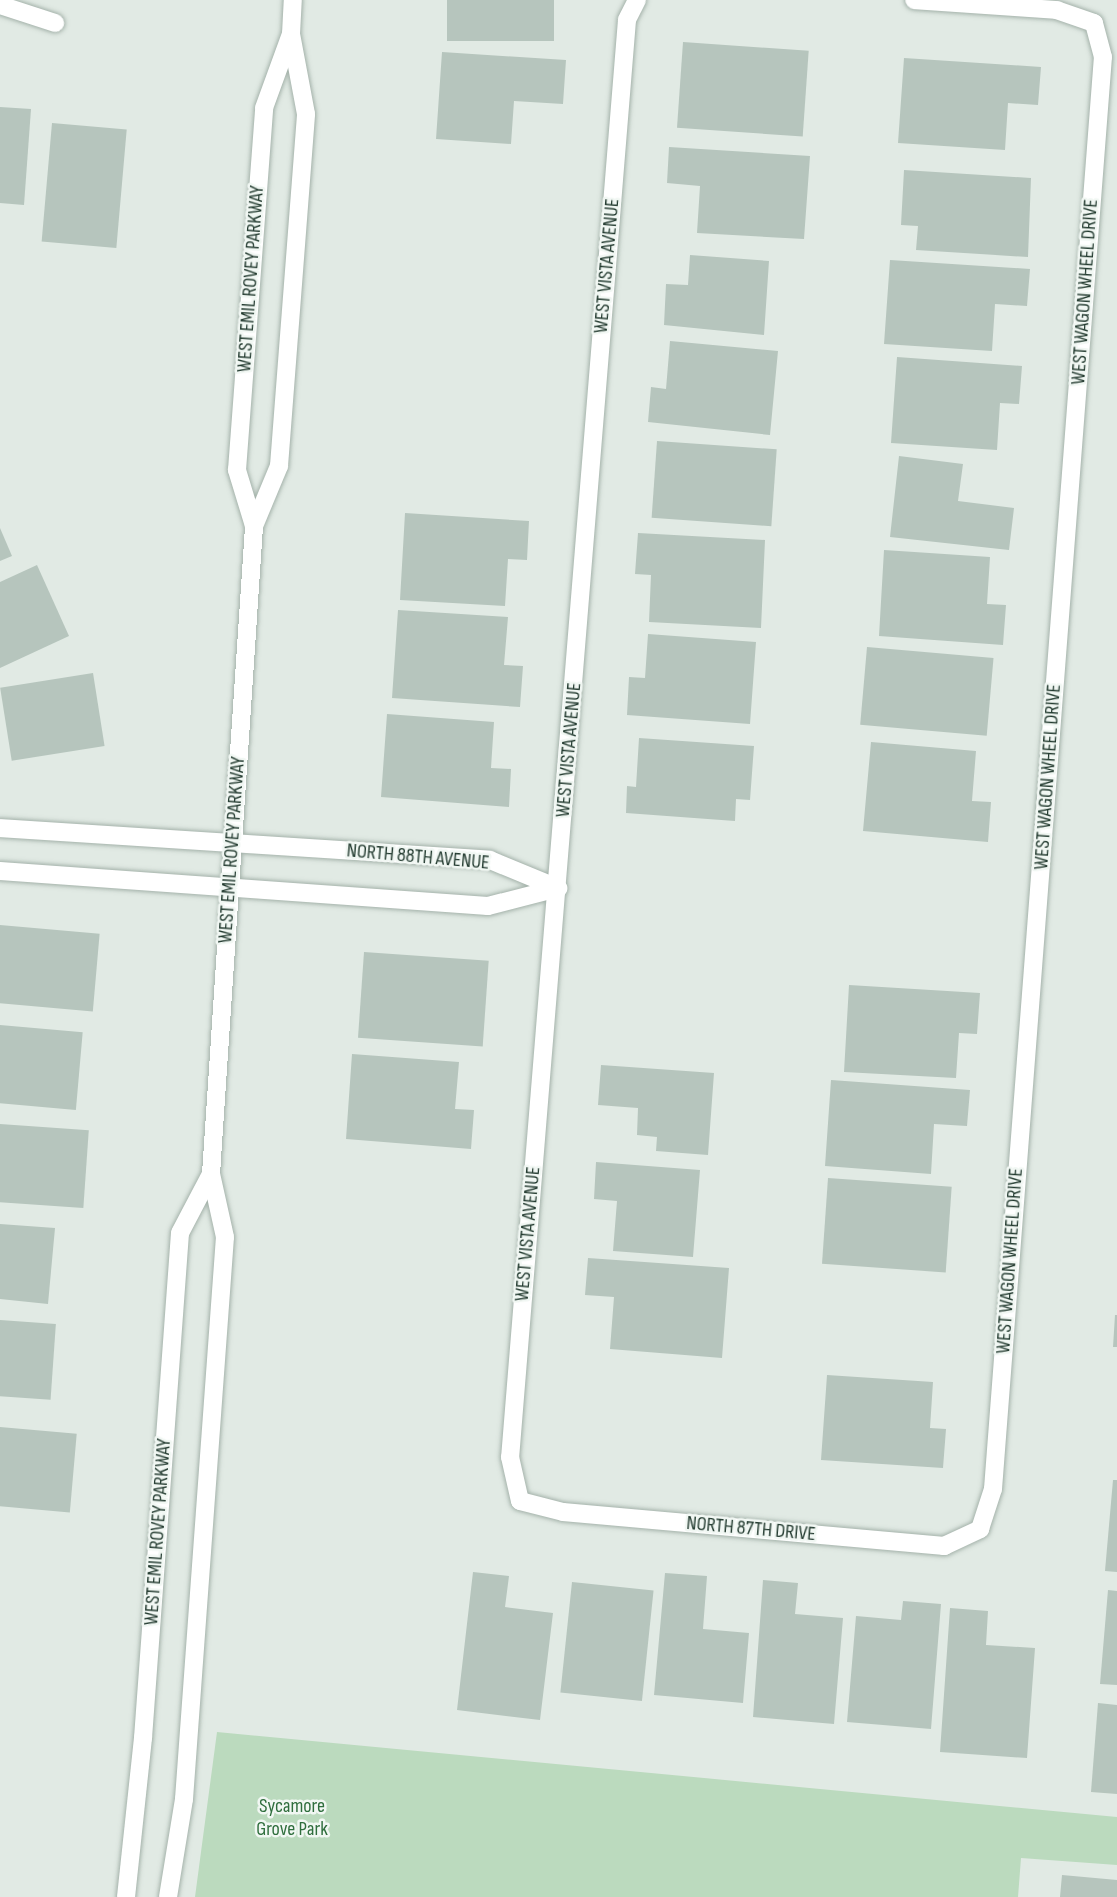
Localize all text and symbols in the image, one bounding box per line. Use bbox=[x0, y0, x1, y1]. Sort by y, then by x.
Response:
street label: WEST EMIL ROVEY PARKWAY bbox=[233, 185, 269, 373]
street label: WEST VISTA AVENUE bbox=[589, 198, 625, 334]
street label: WEST WAGON WHEEL DRIVE bbox=[1067, 198, 1103, 386]
street label: WEST VISTA AVENUE bbox=[551, 682, 587, 818]
street label: WEST WAGON WHEEL DRIVE bbox=[1030, 683, 1066, 871]
street label: WEST EMIL ROVEY PARKWAY bbox=[214, 756, 250, 944]
street label: NORTH 88TH AVENUE bbox=[346, 839, 490, 875]
street label: WEST VISTA AVENUE bbox=[510, 1166, 546, 1302]
street label: WEST WAGON WHEEL DRIVE bbox=[992, 1167, 1028, 1355]
street label: WEST EMIL ROVEY PARKWAY bbox=[140, 1438, 176, 1626]
street label: NORTH 87TH DRIVE bbox=[685, 1511, 817, 1547]
park label: Sycamore Grove Park bbox=[256, 1795, 328, 1842]

